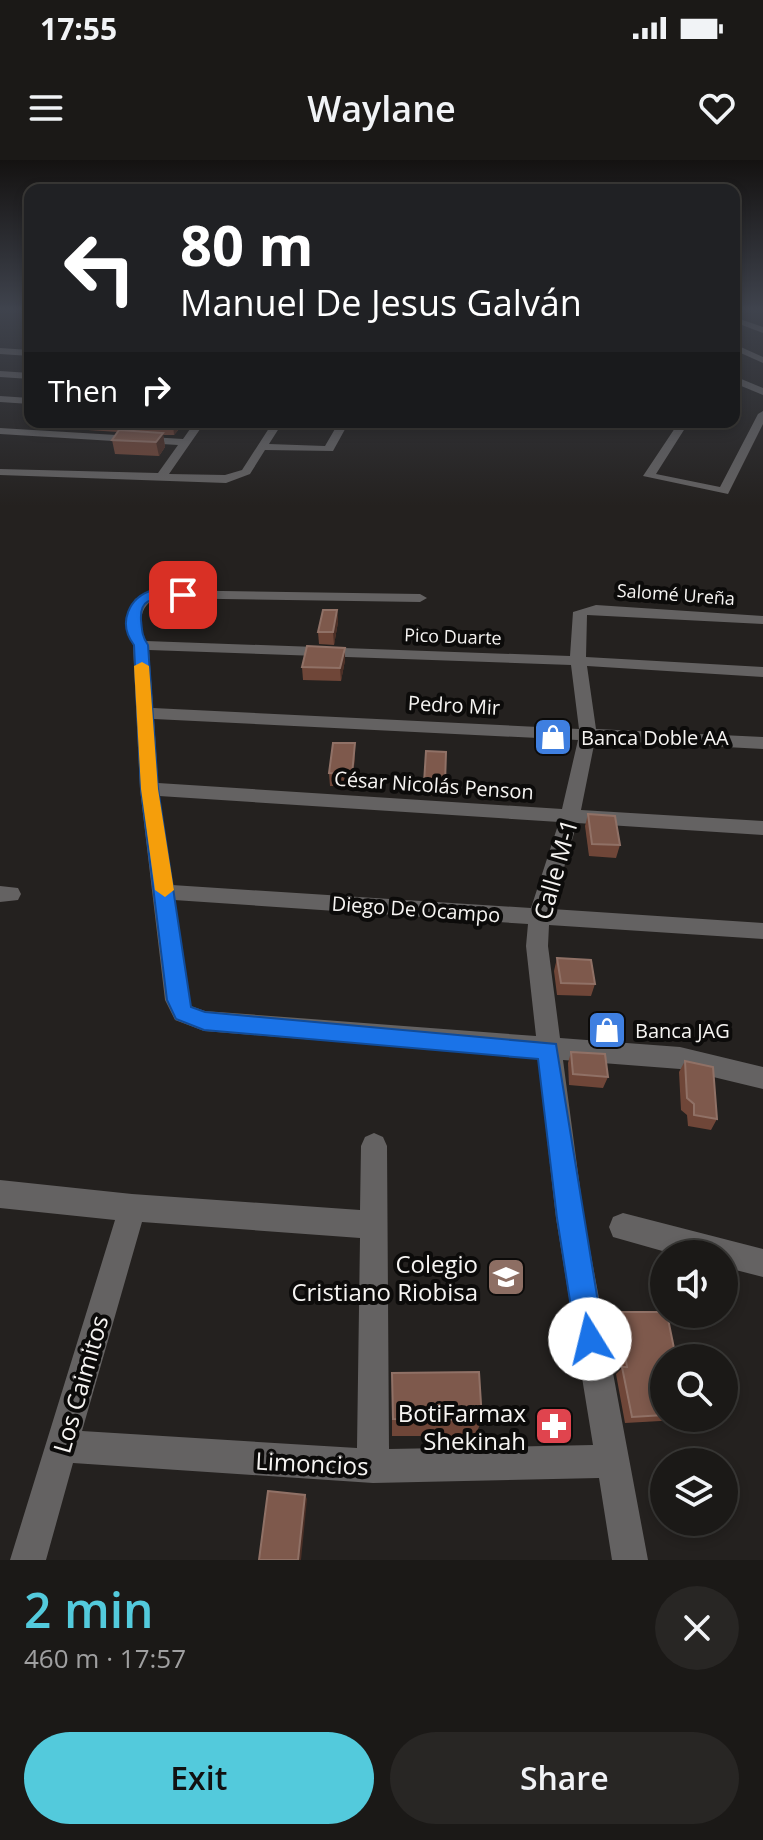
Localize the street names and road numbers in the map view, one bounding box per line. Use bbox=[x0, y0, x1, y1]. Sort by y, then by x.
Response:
street label: Salomé Ureña bbox=[616, 578, 736, 610]
street label: Pico Duarte bbox=[404, 622, 502, 650]
street label: Pedro Mir bbox=[407, 689, 501, 721]
street label: César Nicolás Penson bbox=[333, 765, 535, 805]
street label: Calle M-1 bbox=[525, 815, 585, 923]
street label: Diego De Ocampo bbox=[331, 890, 501, 928]
street label: Los Caimitos bbox=[45, 1311, 115, 1457]
street label: Limoncios bbox=[255, 1444, 369, 1482]

